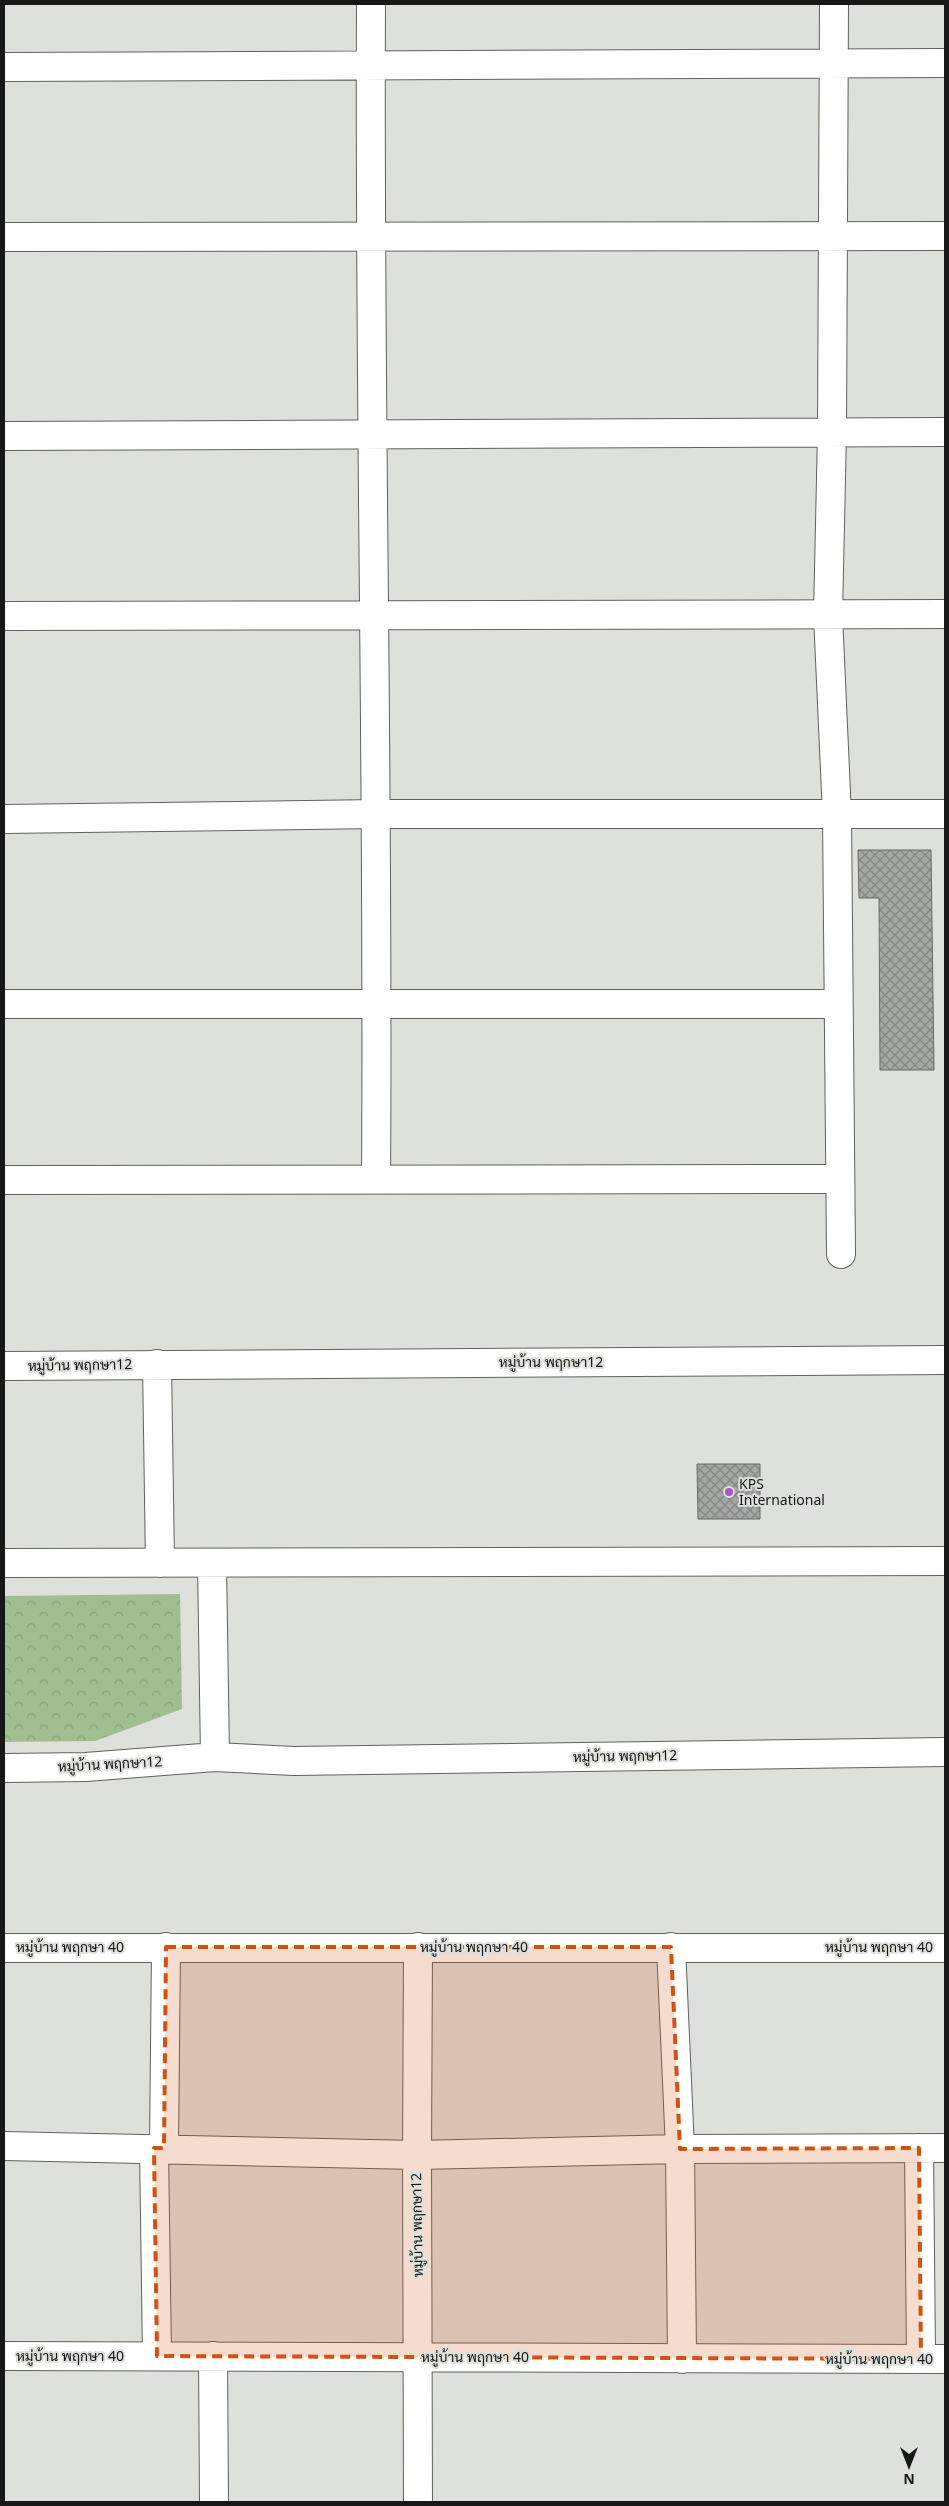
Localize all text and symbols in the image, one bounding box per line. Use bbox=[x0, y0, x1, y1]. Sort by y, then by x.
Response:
street label: หมู่บ้าน พฤกษา12 bbox=[499, 1352, 603, 1372]
street label: หมู่บ้าน พฤกษา12 bbox=[28, 1354, 132, 1376]
place label: KPS International bbox=[739, 1474, 825, 1509]
marker: KPS International bbox=[723, 1486, 735, 1498]
street label: หมู่บ้าน พฤกษา12 bbox=[573, 1745, 677, 1767]
street label: หมู่บ้าน พฤกษา12 bbox=[57, 1751, 163, 1777]
street label: หมู่บ้าน พฤกษา 40 bbox=[16, 1937, 124, 1957]
street label: หมู่บ้าน พฤกษา 40 bbox=[420, 1937, 528, 1957]
street label: หมู่บ้าน พฤกษา 40 bbox=[825, 1937, 933, 1957]
street label: หมู่บ้าน พฤกษา12 bbox=[406, 2173, 428, 2277]
street label: หมู่บ้าน พฤกษา 40 bbox=[16, 2346, 124, 2366]
street label: หมู่บ้าน พฤกษา 40 bbox=[421, 2347, 529, 2367]
street label: หมู่บ้าน พฤกษา 40 bbox=[825, 2349, 933, 2369]
north arrow bbox=[884, 2441, 934, 2491]
text: N bbox=[903, 2470, 915, 2489]

